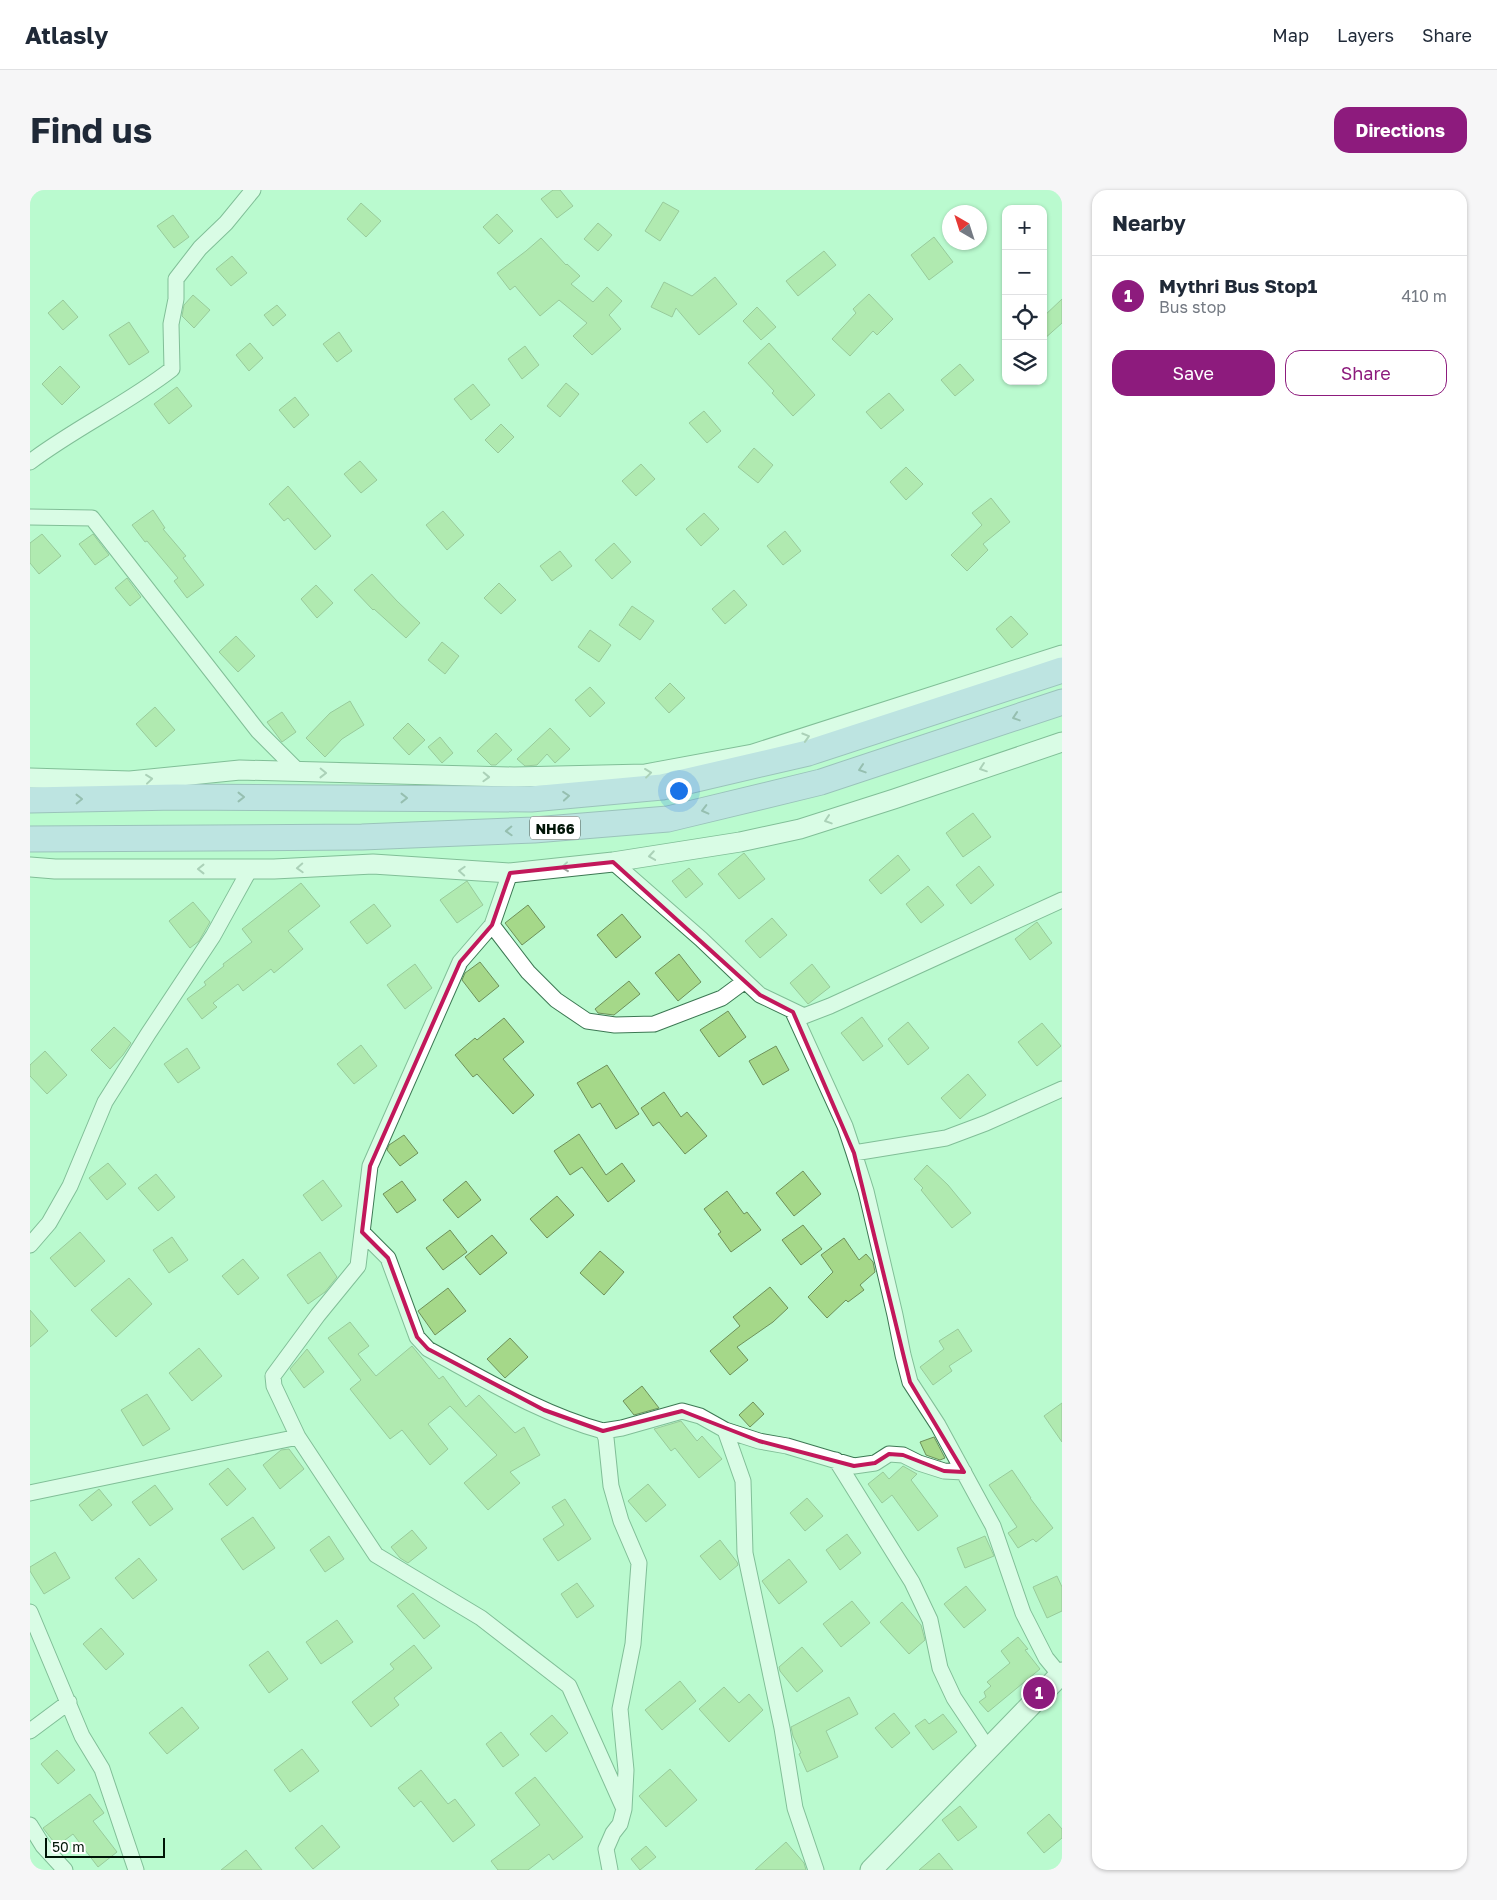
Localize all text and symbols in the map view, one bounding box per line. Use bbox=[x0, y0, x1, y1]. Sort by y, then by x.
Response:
text: Atlasly bbox=[25, 20, 108, 49]
text: Map bbox=[1272, 24, 1309, 46]
text: Layers bbox=[1337, 24, 1394, 46]
text: Share bbox=[1422, 24, 1472, 46]
button: Directions bbox=[1334, 107, 1467, 153]
text: Find us bbox=[30, 109, 152, 151]
north arrow bbox=[942, 205, 987, 250]
map controls bbox=[1002, 205, 1047, 385]
button: + bbox=[1002, 205, 1047, 250]
text: Nearby bbox=[1112, 210, 1186, 236]
button: − bbox=[1002, 250, 1047, 295]
text: Mythri Bus Stop1 bbox=[1159, 274, 1317, 297]
text: 1 bbox=[1124, 286, 1132, 306]
text: 410 m bbox=[1401, 286, 1447, 306]
button: locate bbox=[1002, 295, 1047, 340]
text: Bus stop bbox=[1159, 297, 1226, 317]
button: layers bbox=[1002, 340, 1047, 385]
button: Save bbox=[1112, 350, 1275, 396]
button: Share bbox=[1285, 350, 1447, 396]
one-way arrow bbox=[1012, 711, 1020, 721]
one-way arrow bbox=[802, 733, 810, 743]
one-way arrow bbox=[858, 763, 866, 773]
one-way arrow bbox=[979, 763, 987, 773]
one-way arrow bbox=[320, 768, 328, 778]
one-way arrow bbox=[644, 768, 652, 779]
one-way arrow bbox=[482, 771, 490, 782]
one-way arrow bbox=[145, 774, 153, 785]
your location bbox=[666, 778, 692, 804]
one-way arrow bbox=[562, 790, 570, 801]
one-way arrow bbox=[238, 792, 245, 802]
one-way arrow bbox=[400, 793, 408, 803]
one-way arrow bbox=[75, 794, 83, 804]
one-way arrow bbox=[700, 804, 709, 815]
one-way arrow bbox=[825, 814, 833, 824]
road number: NH66 bbox=[530, 816, 580, 840]
one-way arrow bbox=[504, 826, 512, 836]
one-way arrow bbox=[648, 850, 656, 861]
one-way arrow bbox=[295, 862, 303, 873]
one-way arrow bbox=[560, 862, 568, 873]
one-way arrow bbox=[197, 864, 205, 874]
one-way arrow bbox=[457, 865, 465, 876]
pin: 1 bbox=[1023, 1674, 1055, 1712]
scale bar bbox=[45, 1835, 165, 1858]
text: 50 m bbox=[52, 1838, 85, 1855]

